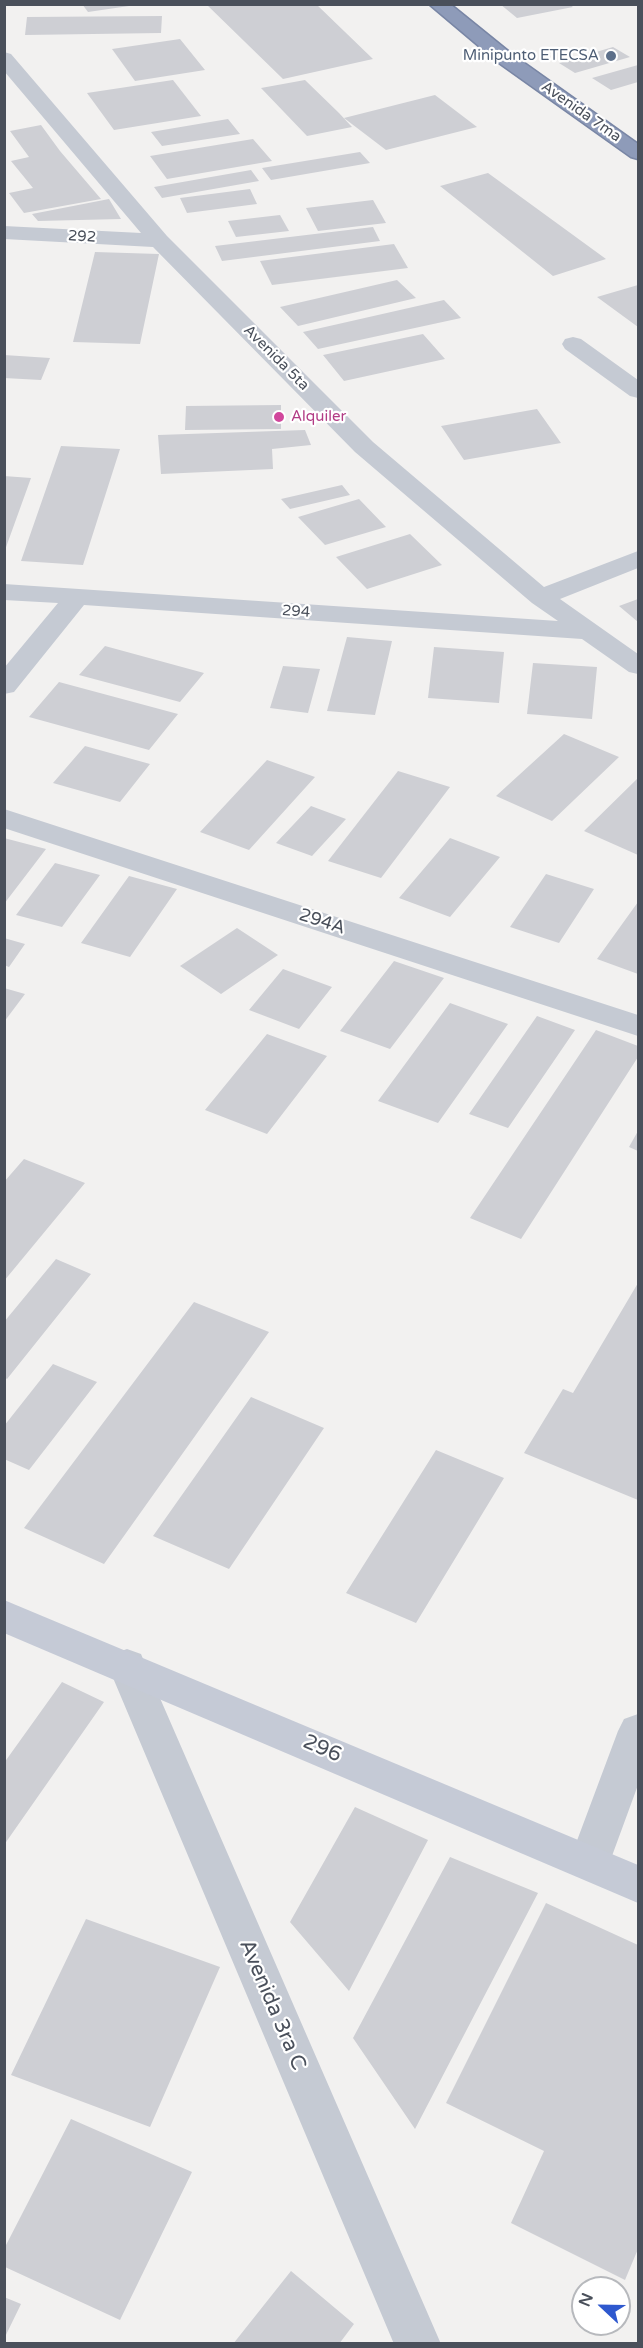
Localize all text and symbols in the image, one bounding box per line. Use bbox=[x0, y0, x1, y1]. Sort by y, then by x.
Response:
place label: Minipunto ETECSA bbox=[463, 47, 599, 65]
marker: Minipunto ETECSA bbox=[604, 49, 618, 63]
street label: Avenida 7ma bbox=[538, 78, 624, 146]
street label: 292 bbox=[67, 227, 97, 247]
street label: Avenida 5ta bbox=[240, 322, 312, 394]
place label: Alquiler bbox=[291, 408, 346, 426]
marker: Alquiler bbox=[272, 410, 286, 424]
street label: 294 bbox=[281, 602, 311, 622]
street label: 294A bbox=[296, 904, 348, 940]
street label: 296 bbox=[299, 1730, 345, 1768]
street label: Avenida 3ra C bbox=[233, 1936, 311, 2074]
north arrow bbox=[571, 2276, 631, 2336]
text: N bbox=[574, 2290, 598, 2310]

